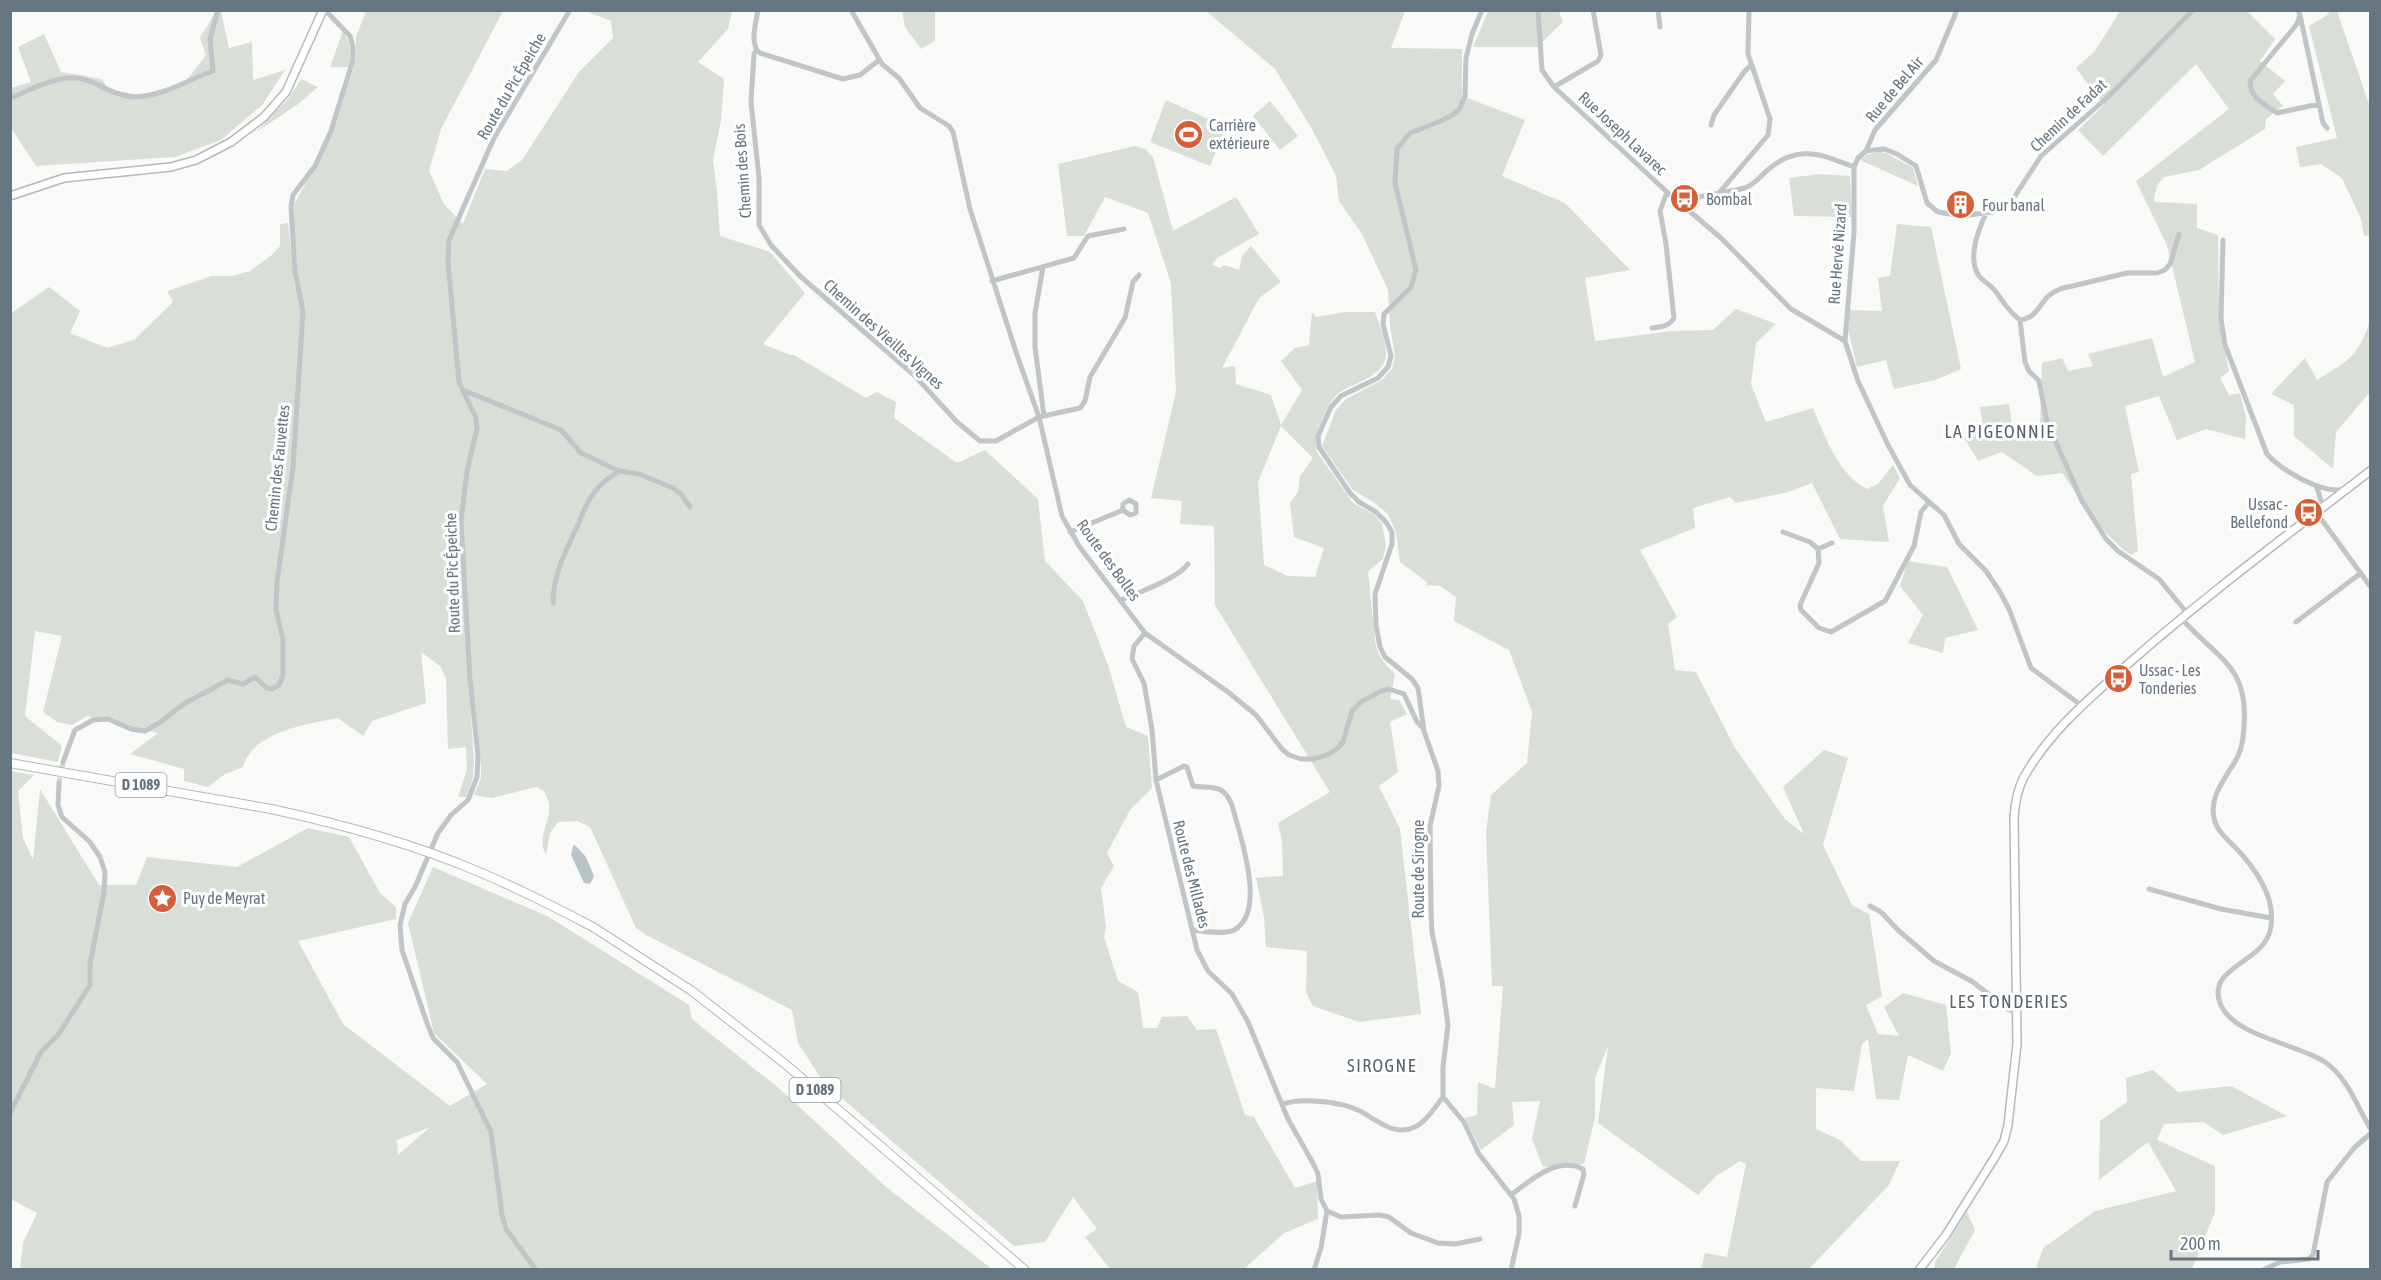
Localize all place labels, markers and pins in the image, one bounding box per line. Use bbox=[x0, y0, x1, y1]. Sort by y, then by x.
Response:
place label: Carrière extérieure bbox=[1209, 116, 1270, 152]
sports icon: Carrière extérieure bbox=[1172, 118, 1204, 150]
bus stop icon: Bombal bbox=[1669, 183, 1701, 215]
building icon: Four banal bbox=[1945, 189, 1977, 221]
place label: Bombal bbox=[1706, 190, 1753, 208]
place label: Four banal bbox=[1982, 196, 2046, 214]
place label: Ussac - Bellefond bbox=[2230, 495, 2288, 531]
bus stop icon: Ussac - Bellefond bbox=[2293, 497, 2325, 529]
place label: Ussac - Les Tonderies bbox=[2139, 661, 2201, 697]
bus stop icon: Ussac - Les Tonderies bbox=[2102, 663, 2134, 695]
place icon: Puy de Meyrat bbox=[146, 882, 178, 914]
place label: Puy de Meyrat bbox=[183, 889, 266, 908]

